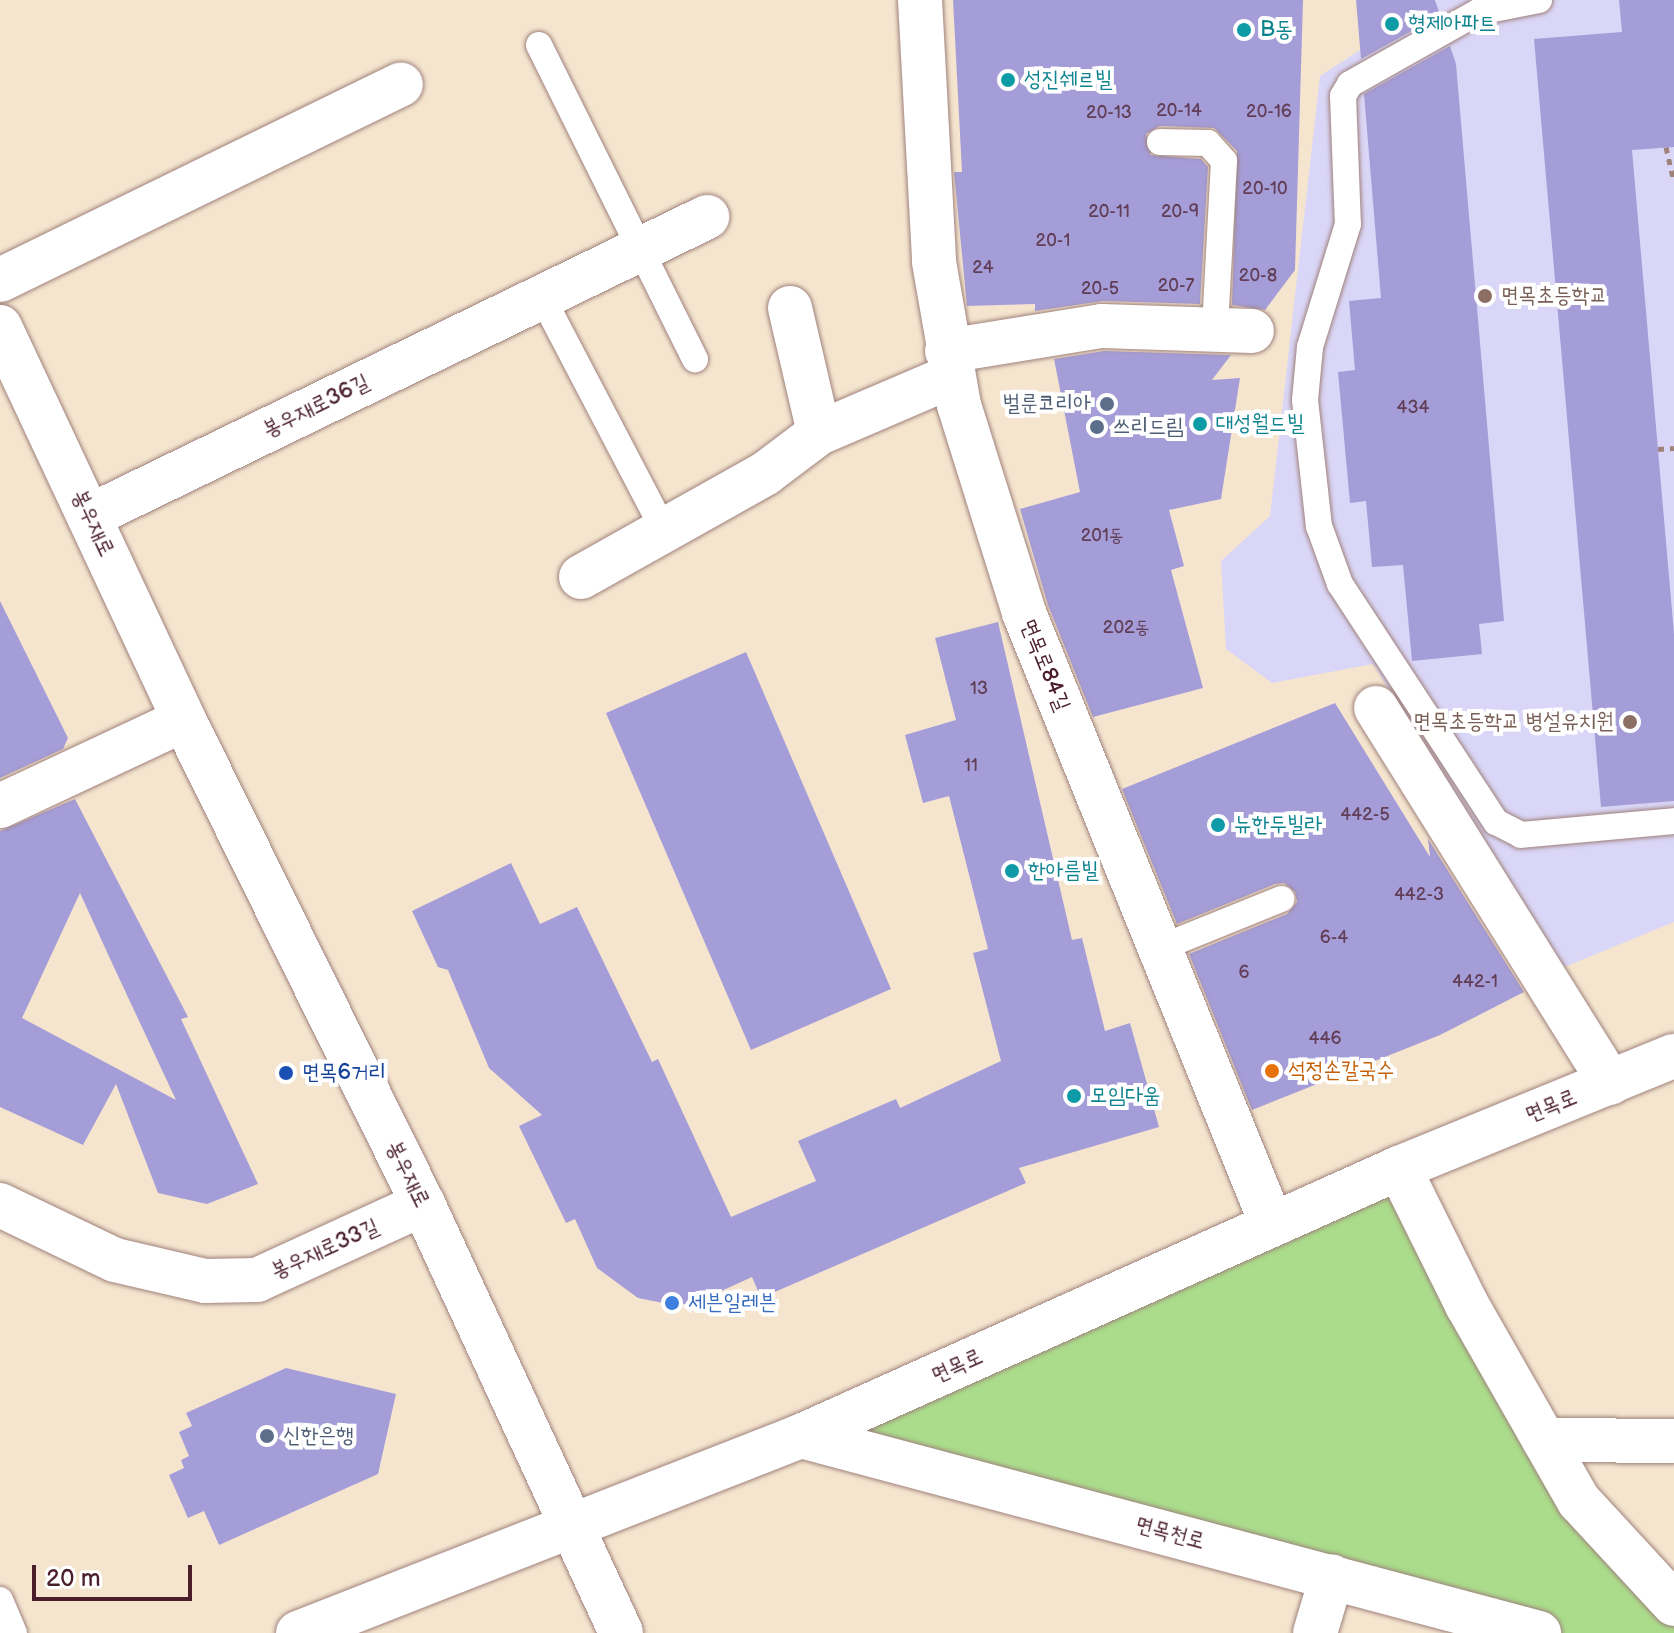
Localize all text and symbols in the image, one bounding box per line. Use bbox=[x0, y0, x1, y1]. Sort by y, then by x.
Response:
place label: 형제아파트 bbox=[1408, 11, 1497, 37]
marker: 형제아파트 bbox=[1383, 15, 1401, 33]
place label: B동 bbox=[1260, 17, 1293, 43]
marker: B동 bbox=[1235, 21, 1253, 39]
place label: 성진쉐르빌 bbox=[1024, 67, 1113, 93]
marker: 성진쉐르빌 bbox=[999, 71, 1017, 89]
house number: 20-14 bbox=[1156, 100, 1202, 122]
house number: 20-16 bbox=[1246, 101, 1292, 123]
house number: 20-13 bbox=[1086, 102, 1132, 124]
house number: 20-10 bbox=[1242, 178, 1288, 200]
house number: 20-11 bbox=[1088, 201, 1130, 223]
house number: 20-9 bbox=[1161, 201, 1199, 223]
house number: 20-1 bbox=[1036, 230, 1070, 252]
house number: 24 bbox=[972, 257, 994, 279]
house number: 20-8 bbox=[1239, 265, 1277, 287]
house number: 20-7 bbox=[1158, 275, 1194, 297]
house number: 20-5 bbox=[1081, 278, 1119, 300]
place label: 면목초등학교 bbox=[1501, 283, 1607, 309]
marker: 면목초등학교 bbox=[1476, 287, 1494, 305]
street label: 봉우재로36길 bbox=[258, 369, 374, 443]
place label: 벌룬코리아 bbox=[1002, 391, 1091, 417]
marker: 벌룬코리아 bbox=[1098, 395, 1116, 413]
house number: 434 bbox=[1396, 397, 1430, 419]
place label: 대성월드빌 bbox=[1216, 411, 1305, 437]
place label: 쓰리드림 bbox=[1113, 414, 1184, 440]
marker: 대성월드빌 bbox=[1191, 415, 1209, 433]
marker: 쓰리드림 bbox=[1088, 418, 1106, 436]
street label: 봉우재로 bbox=[66, 485, 120, 561]
house number: 201동 bbox=[1081, 525, 1123, 547]
street label: 면목로84길 bbox=[1015, 615, 1075, 715]
house number: 202동 bbox=[1103, 617, 1149, 639]
house number: 13 bbox=[970, 678, 988, 700]
place label: 면목초등학교 병설유치원 bbox=[1413, 709, 1614, 735]
marker: 면목초등학교 병설유치원 bbox=[1621, 713, 1639, 731]
house number: 11 bbox=[964, 755, 978, 777]
house number: 442-5 bbox=[1340, 804, 1390, 826]
place label: 뉴한두빌라 bbox=[1234, 812, 1323, 838]
marker: 뉴한두빌라 bbox=[1209, 816, 1227, 834]
place label: 한아름빌 bbox=[1028, 858, 1099, 884]
marker: 한아름빌 bbox=[1003, 862, 1021, 880]
house number: 442-3 bbox=[1394, 884, 1444, 906]
house number: 6-4 bbox=[1320, 927, 1348, 949]
house number: 6 bbox=[1239, 962, 1249, 984]
house number: 442-1 bbox=[1452, 971, 1498, 993]
house number: 446 bbox=[1309, 1028, 1341, 1050]
place label: 석정손칼국수 bbox=[1288, 1058, 1394, 1084]
place label: 면목6거리 bbox=[302, 1060, 386, 1086]
marker: 석정손칼국수 bbox=[1263, 1062, 1281, 1080]
marker: 면목6거리 bbox=[277, 1064, 295, 1082]
place label: 모임다움 bbox=[1090, 1083, 1161, 1109]
street label: 면목로 bbox=[1521, 1084, 1581, 1128]
marker: 모임다움 bbox=[1065, 1087, 1083, 1105]
street label: 봉우재로 bbox=[381, 1136, 435, 1212]
street label: 봉우재로33길 bbox=[267, 1213, 383, 1285]
place label: 세븐일레븐 bbox=[688, 1290, 777, 1316]
marker: 세븐일레븐 bbox=[663, 1294, 681, 1312]
street label: 면목로 bbox=[927, 1343, 987, 1389]
place label: 신한은행 bbox=[283, 1423, 354, 1449]
marker: 신한은행 bbox=[258, 1427, 276, 1445]
street label: 면목천로 bbox=[1132, 1511, 1208, 1555]
scale bar bbox=[36, 1549, 196, 1599]
text: 20 m bbox=[46, 1564, 101, 1593]

